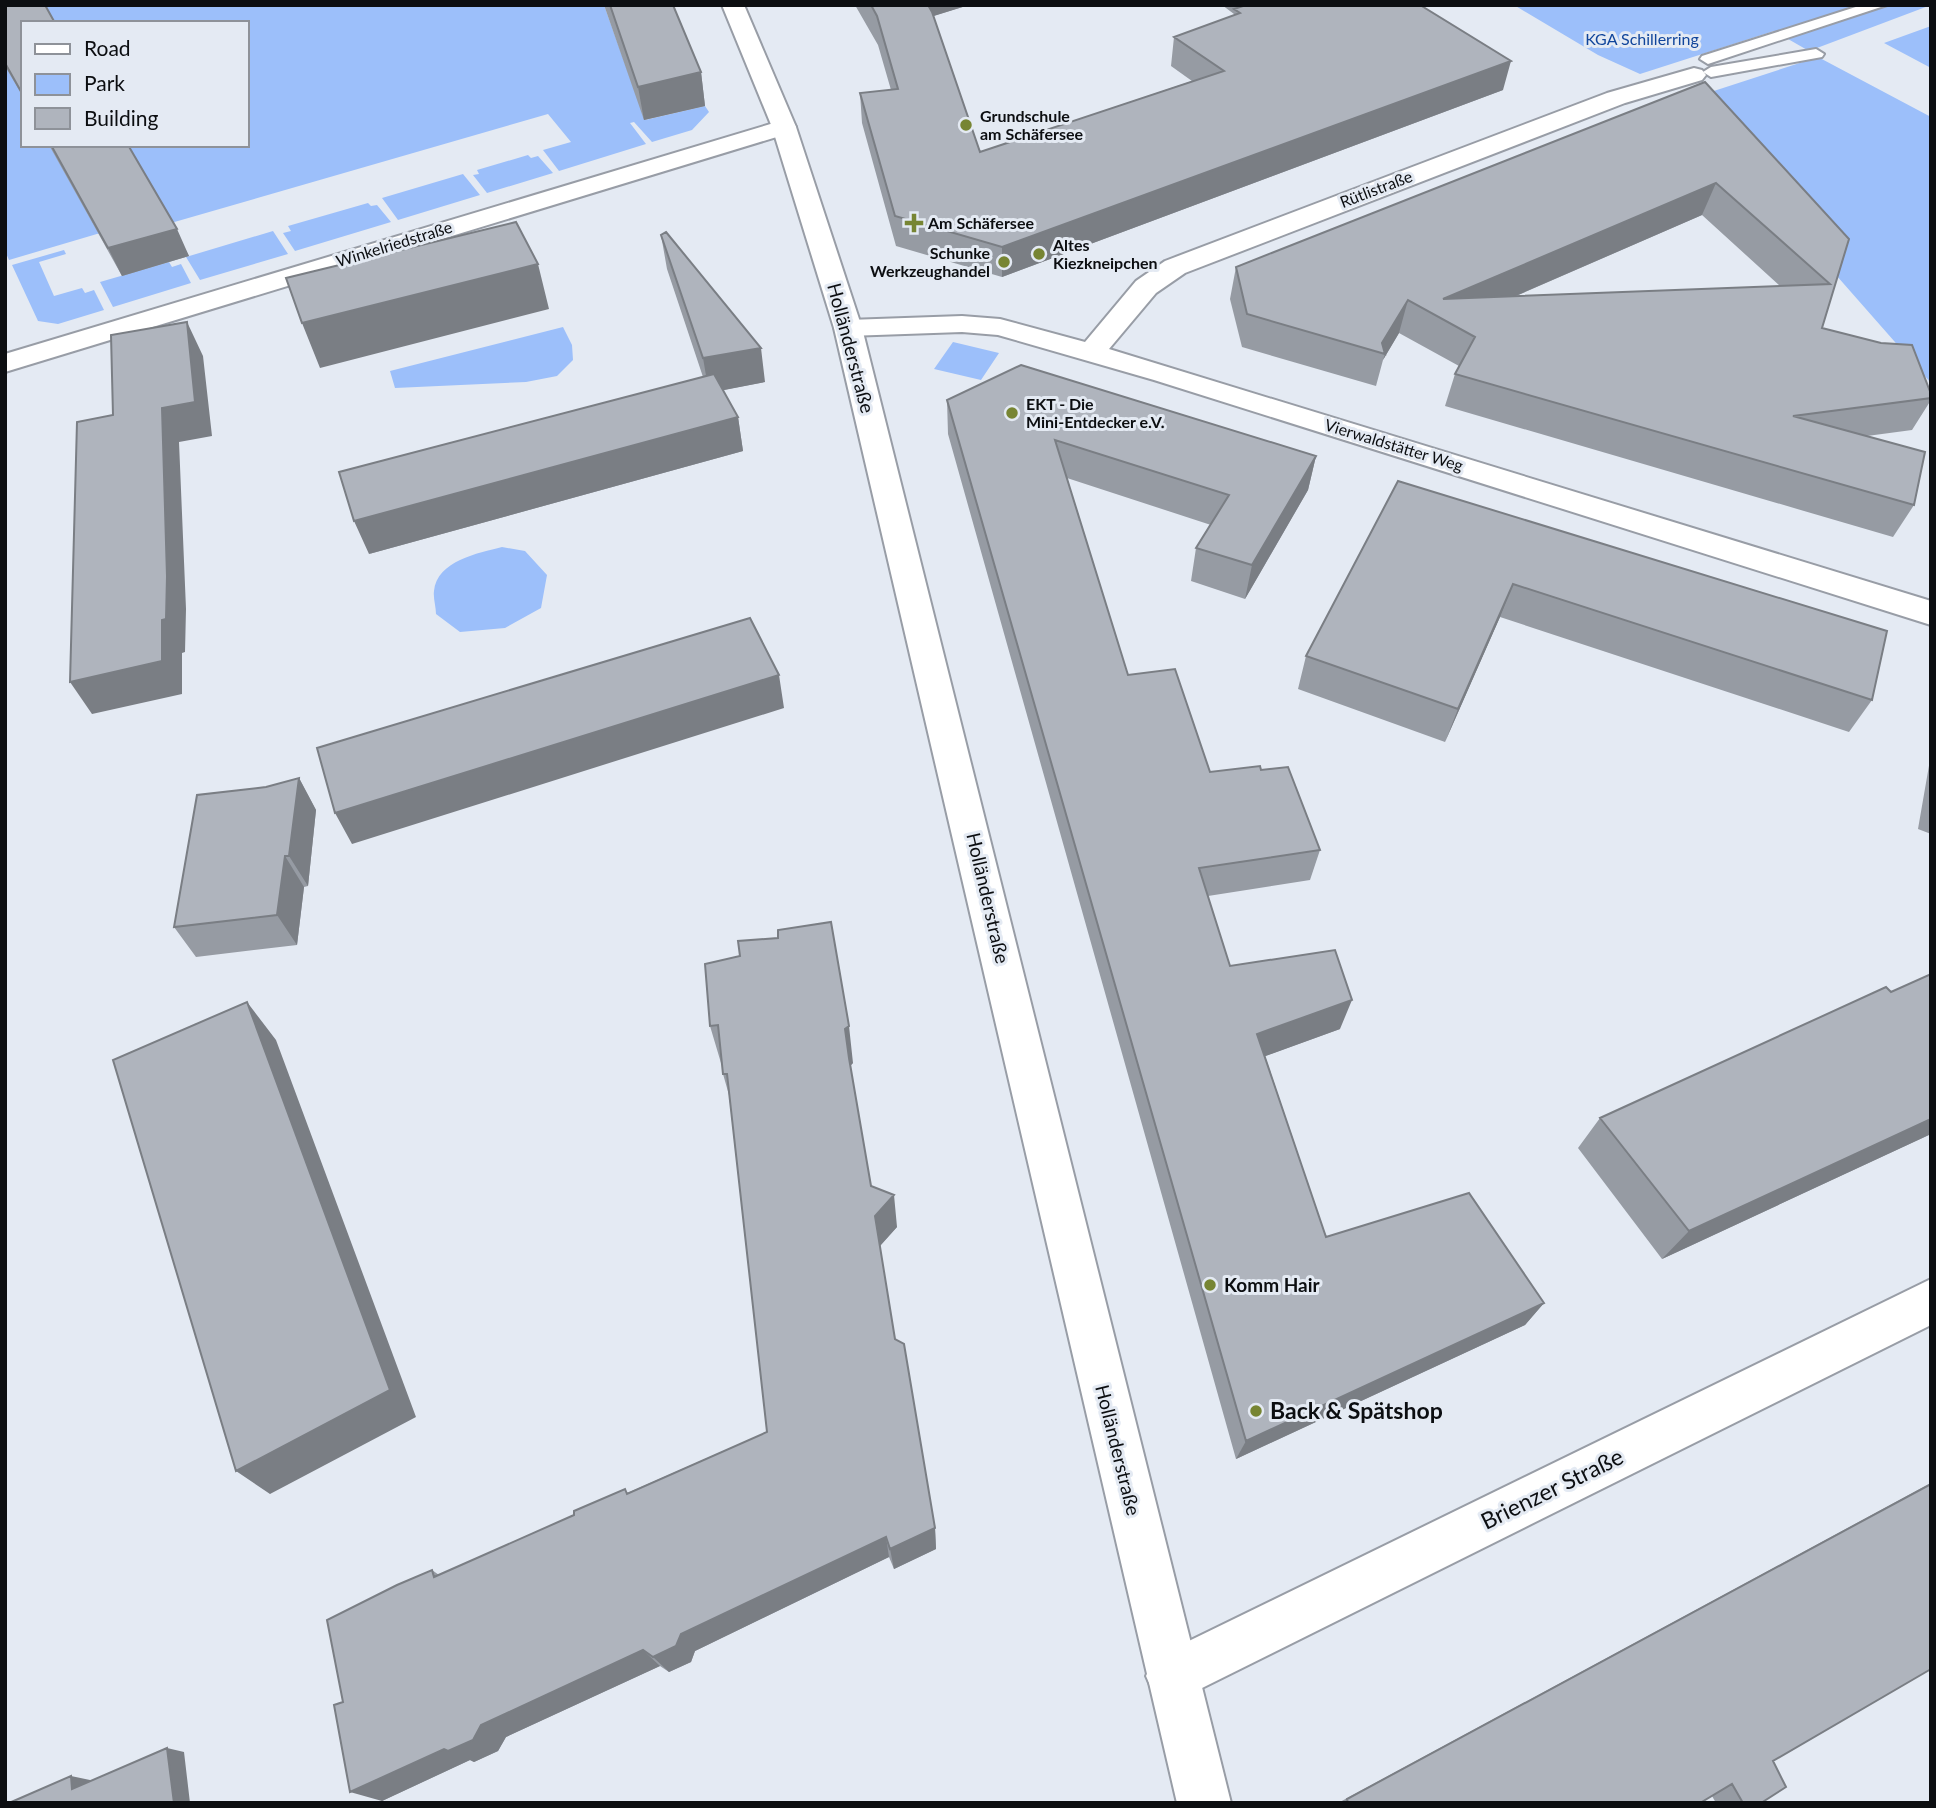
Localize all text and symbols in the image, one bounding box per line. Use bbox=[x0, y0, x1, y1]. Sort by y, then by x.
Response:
legend bbox=[21, 21, 248, 147]
park label: KGA Schillerring bbox=[1585, 29, 1699, 48]
text: Road bbox=[84, 35, 131, 60]
text: Park bbox=[84, 70, 125, 95]
text: Building bbox=[84, 105, 159, 130]
place label: Grundschule am Schäfersee bbox=[980, 106, 1083, 143]
marker: Grundschule am Schäfersee bbox=[958, 117, 974, 133]
street label: Rütlistraße bbox=[1337, 166, 1415, 211]
place label: Am Schäfersee bbox=[927, 213, 1034, 232]
marker: Am Schäfersee bbox=[906, 215, 922, 231]
street label: Winkelriedstraße bbox=[334, 217, 454, 270]
place label: Altes Kiezkneipchen bbox=[1052, 235, 1158, 272]
place label: Schunke Werkzeughandel bbox=[870, 243, 990, 280]
marker: Altes Kiezkneipchen bbox=[1031, 246, 1047, 262]
marker: Schunke Werkzeughandel bbox=[996, 254, 1012, 270]
street label: Holländerstraße bbox=[823, 280, 880, 415]
place label: EKT - Die Mini-Entdecker e.V. bbox=[1026, 394, 1165, 431]
marker: EKT - Die Mini-Entdecker e.V. bbox=[1004, 405, 1020, 421]
street label: Vierwaldstätter Weg bbox=[1323, 414, 1466, 475]
street label: Holländerstraße bbox=[962, 830, 1015, 966]
place label: Komm Hair bbox=[1224, 1273, 1321, 1296]
marker: Komm Hair bbox=[1202, 1277, 1218, 1293]
street label: Holländerstraße bbox=[1091, 1382, 1146, 1518]
place label: Back & Spätshop bbox=[1270, 1396, 1443, 1424]
marker: Back & Spätshop bbox=[1248, 1403, 1264, 1419]
street label: Brienzer Straße bbox=[1476, 1442, 1627, 1535]

